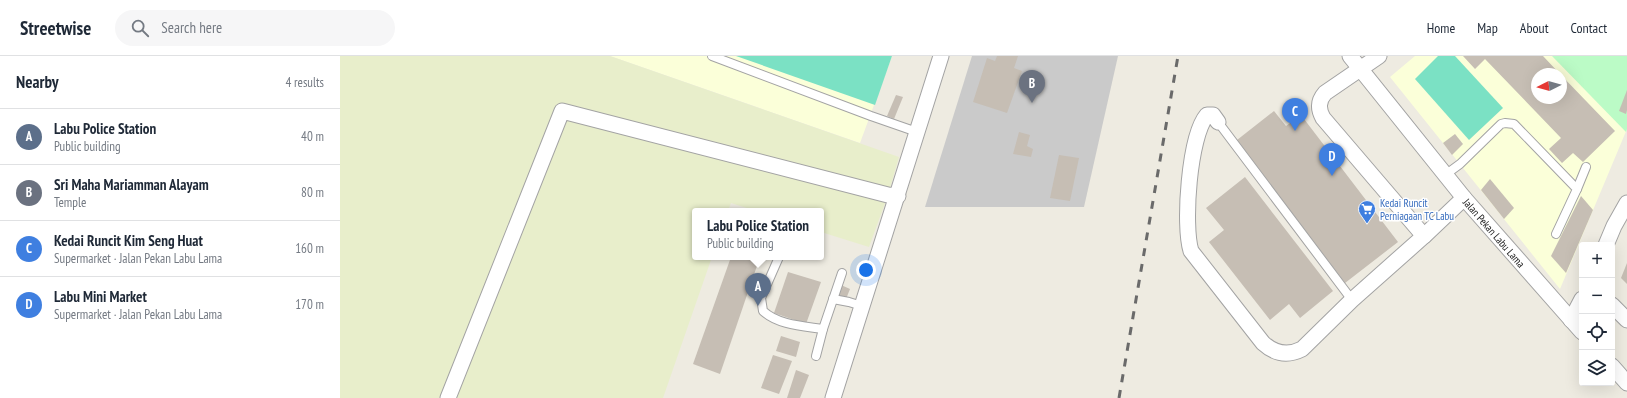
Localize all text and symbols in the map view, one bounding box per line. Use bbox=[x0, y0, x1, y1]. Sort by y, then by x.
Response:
search box bbox=[115, 10, 395, 46]
text: Streetwise bbox=[20, 16, 91, 40]
icon: search bbox=[129, 17, 151, 39]
text: Search here bbox=[161, 18, 222, 37]
text: Home bbox=[1427, 19, 1455, 37]
text: Map bbox=[1477, 19, 1498, 37]
text: About bbox=[1520, 19, 1549, 37]
text: Contact bbox=[1571, 19, 1607, 37]
north arrow bbox=[1531, 68, 1567, 104]
pin: B bbox=[1019, 70, 1045, 103]
text: Nearby bbox=[16, 71, 59, 93]
text: 4 results bbox=[285, 74, 324, 91]
pin: C bbox=[1282, 98, 1308, 131]
text: Labu Police Station bbox=[54, 119, 156, 138]
text: A bbox=[26, 128, 32, 145]
text: 40 m bbox=[301, 128, 324, 145]
text: Public building bbox=[54, 138, 121, 155]
pin: D bbox=[1319, 143, 1345, 176]
text: Sri Maha Mariamman Alayam bbox=[54, 175, 209, 194]
text: B bbox=[26, 184, 32, 201]
text: 80 m bbox=[301, 184, 324, 201]
text: Temple bbox=[54, 194, 86, 211]
street label: Jalan Pekan Labu Lama bbox=[1459, 195, 1528, 271]
place label: Kedai Runcit Perniagaan TC Labu bbox=[1380, 196, 1454, 223]
supermarket icon: Kedai Runcit Perniagaan TC Labu bbox=[1357, 199, 1377, 224]
popup bbox=[692, 208, 824, 260]
text: Labu Police Station bbox=[707, 216, 809, 235]
text: Kedai Runcit Kim Seng Huat bbox=[54, 231, 203, 250]
text: Public building bbox=[707, 235, 774, 252]
text: C bbox=[26, 240, 32, 257]
text: 160 m bbox=[295, 240, 324, 257]
map controls bbox=[1579, 242, 1615, 386]
button: + bbox=[1579, 242, 1615, 278]
text: Supermarket · Jalan Pekan Labu Lama bbox=[54, 250, 222, 267]
your location bbox=[856, 260, 876, 280]
pin: A bbox=[745, 273, 771, 306]
button: − bbox=[1579, 278, 1615, 314]
text: Labu Mini Market bbox=[54, 287, 147, 306]
text: D bbox=[26, 296, 32, 313]
text: 170 m bbox=[295, 296, 324, 313]
text: Supermarket · Jalan Pekan Labu Lama bbox=[54, 306, 222, 323]
button: locate bbox=[1579, 314, 1615, 350]
button: layers bbox=[1579, 350, 1615, 386]

